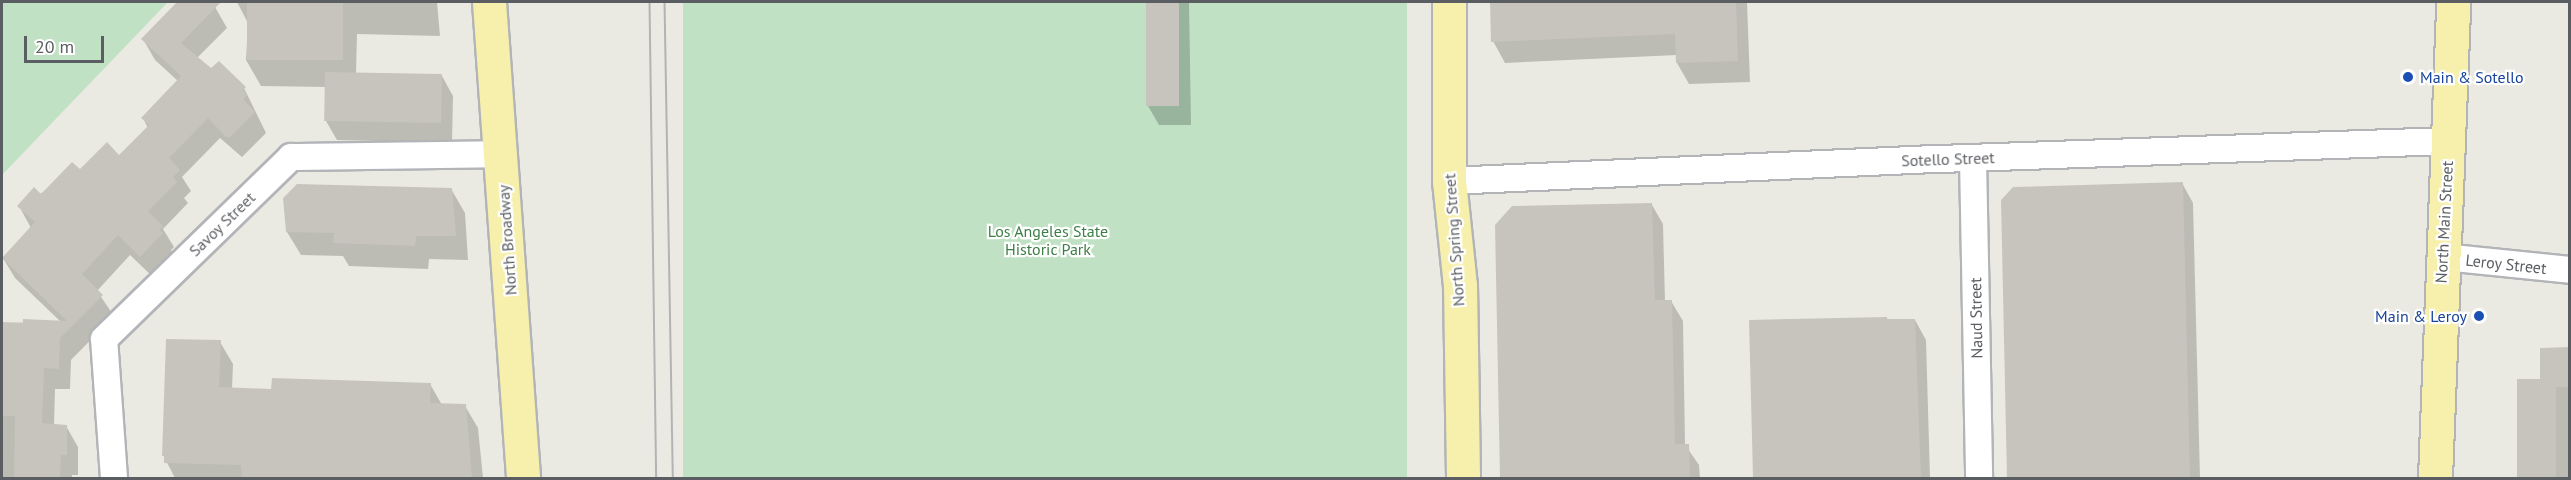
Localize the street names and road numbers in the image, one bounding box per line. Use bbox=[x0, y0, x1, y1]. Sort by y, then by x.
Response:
street label: Sotello Street bbox=[1901, 148, 1995, 170]
street label: North Main Street bbox=[2431, 160, 2457, 284]
street label: North Spring Street bbox=[1440, 173, 1468, 307]
street label: North Broadway bbox=[494, 184, 520, 296]
street label: Savoy Street bbox=[185, 188, 259, 260]
street label: Leroy Street bbox=[2464, 250, 2548, 278]
street label: Naud Street bbox=[1966, 277, 1986, 359]

